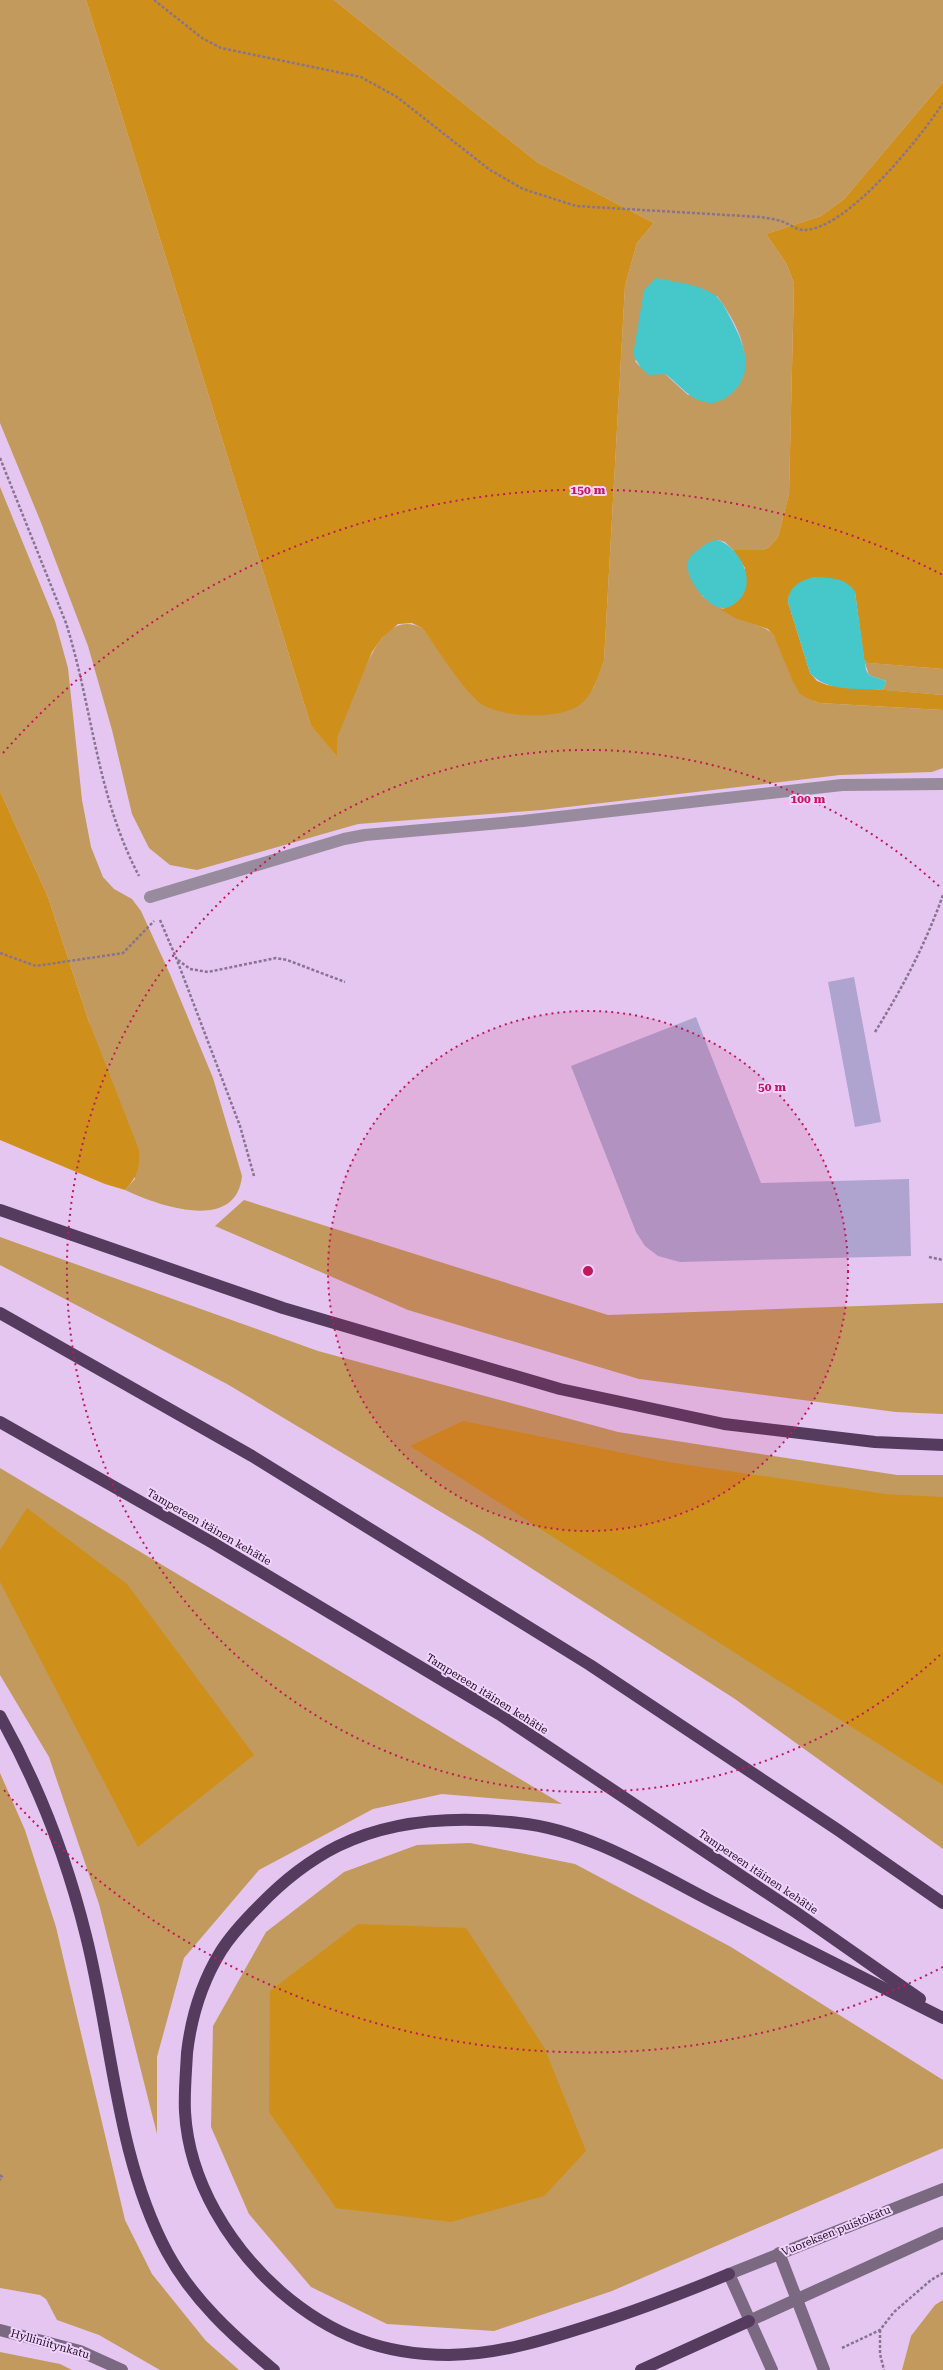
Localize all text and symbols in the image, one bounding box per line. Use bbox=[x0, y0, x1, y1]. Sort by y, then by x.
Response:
text: 150 m bbox=[571, 483, 606, 497]
text: 100 m bbox=[791, 792, 826, 806]
text: 50 m bbox=[758, 1080, 786, 1094]
centre of rings bbox=[581, 1264, 595, 1278]
street label: Tampereen itäinen kehätie bbox=[144, 1486, 274, 1568]
street label: Tampereen itäinen kehätie bbox=[424, 1651, 550, 1737]
street label: Tampereen itäinen kehätie bbox=[696, 1827, 820, 1917]
street label: Vuoreksen puistokatu bbox=[780, 2203, 892, 2259]
street label: Hylliniitynkatu bbox=[9, 2327, 91, 2361]

